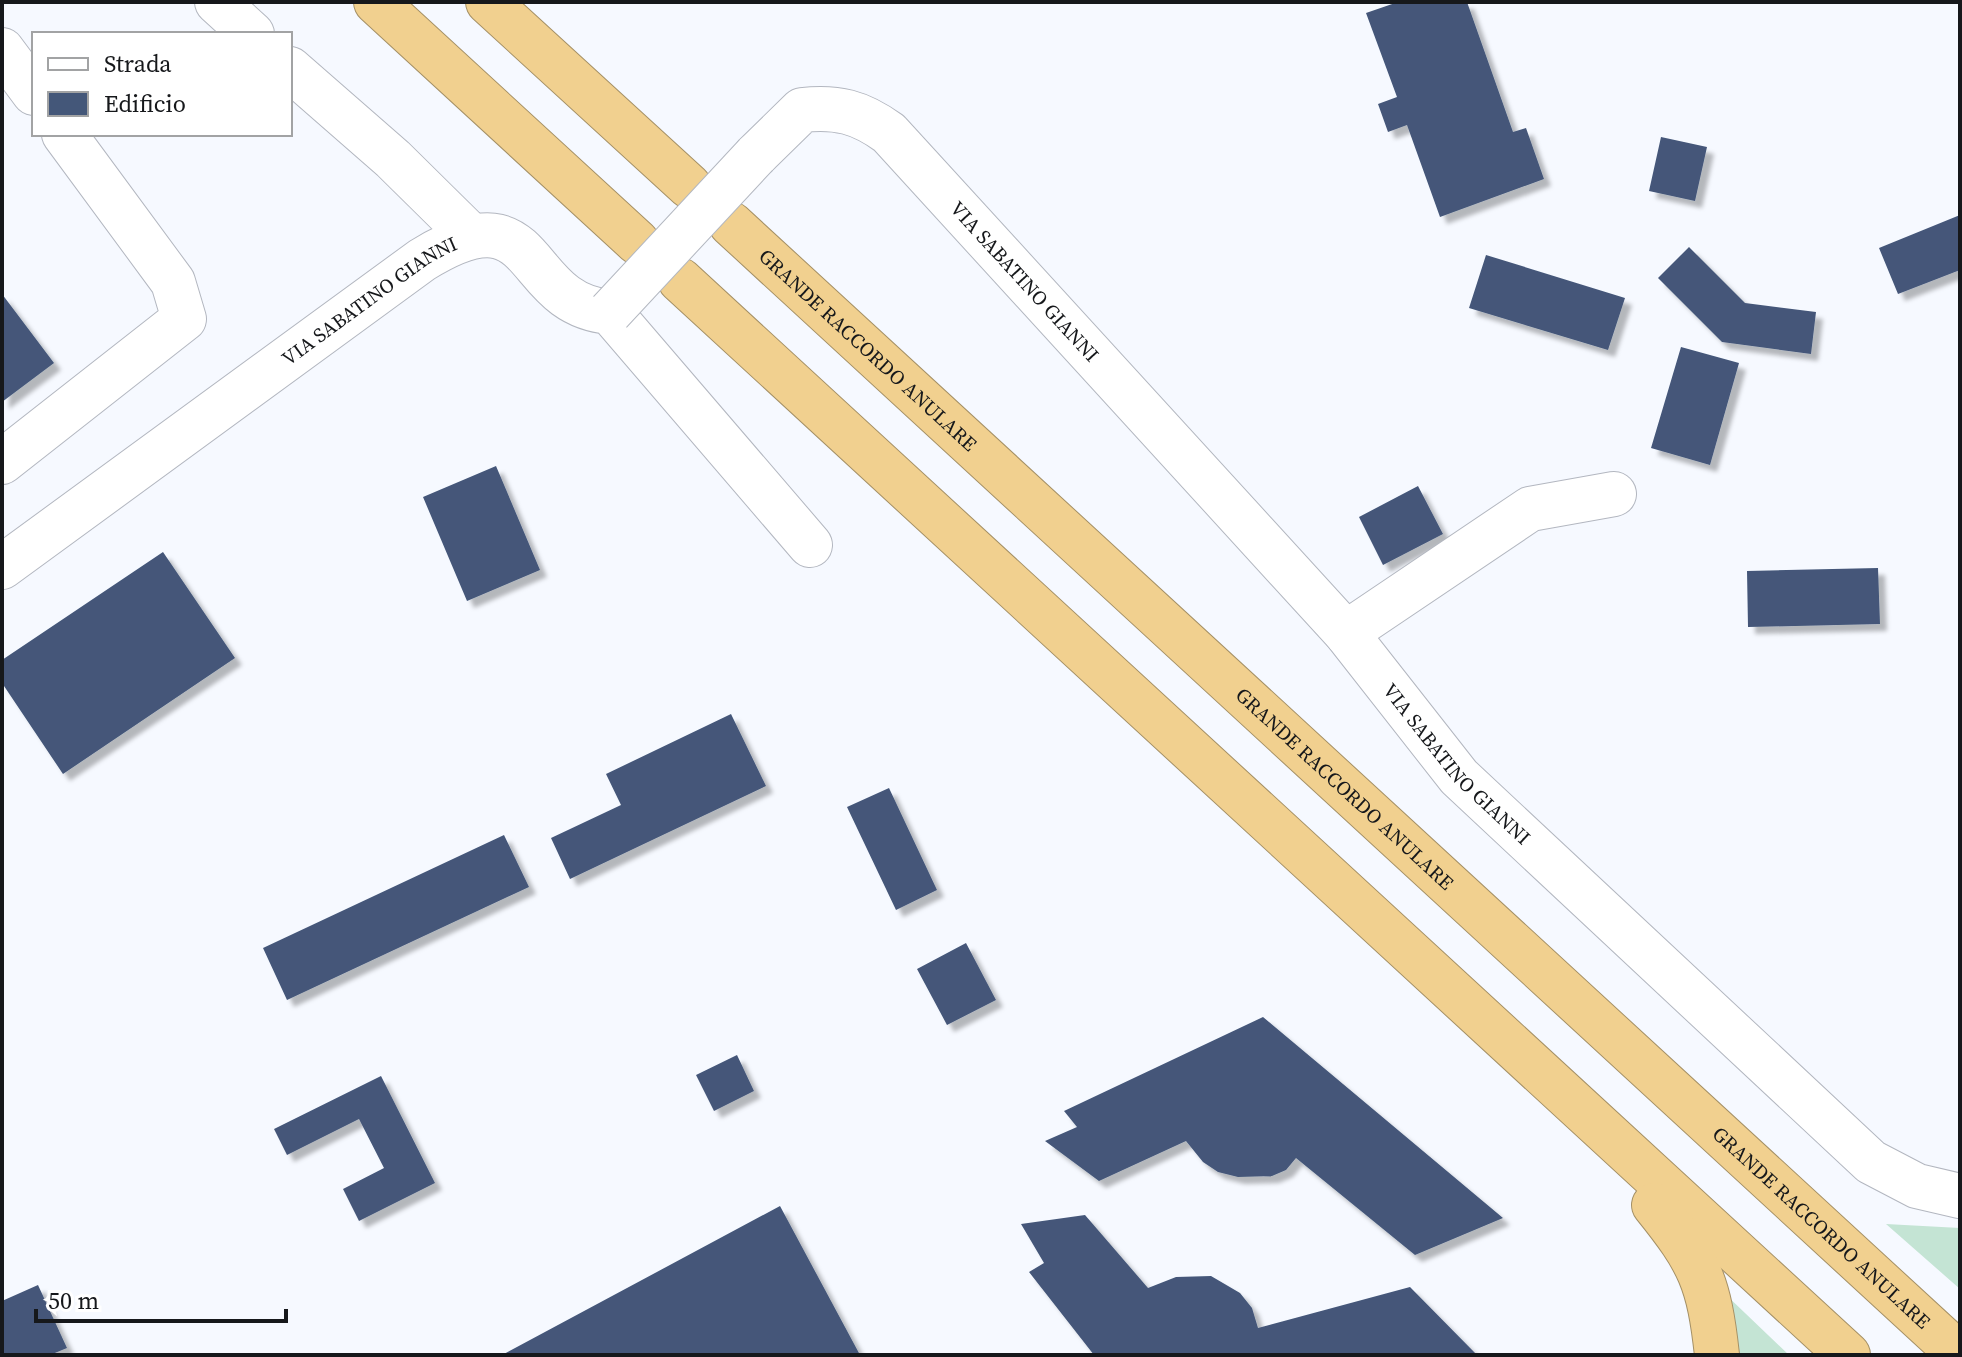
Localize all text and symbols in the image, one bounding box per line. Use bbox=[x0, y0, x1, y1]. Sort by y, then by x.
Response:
legend bbox=[32, 32, 292, 136]
text: Strada bbox=[104, 47, 172, 80]
text: Edificio bbox=[104, 87, 186, 120]
street label: VIA SABATINO GIANNI bbox=[944, 195, 1106, 368]
street label: VIA SABATINO GIANNI bbox=[276, 229, 461, 372]
street label: GRANDE RACCORDO ANULARE bbox=[753, 242, 983, 458]
street label: VIA SABATINO GIANNI bbox=[1376, 677, 1537, 851]
street label: GRANDE RACCORDO ANULARE bbox=[1229, 681, 1460, 896]
street label: GRANDE RACCORDO ANULARE bbox=[1706, 1120, 1937, 1335]
scale bar bbox=[36, 1273, 286, 1323]
text: 50 m bbox=[48, 1284, 99, 1317]

